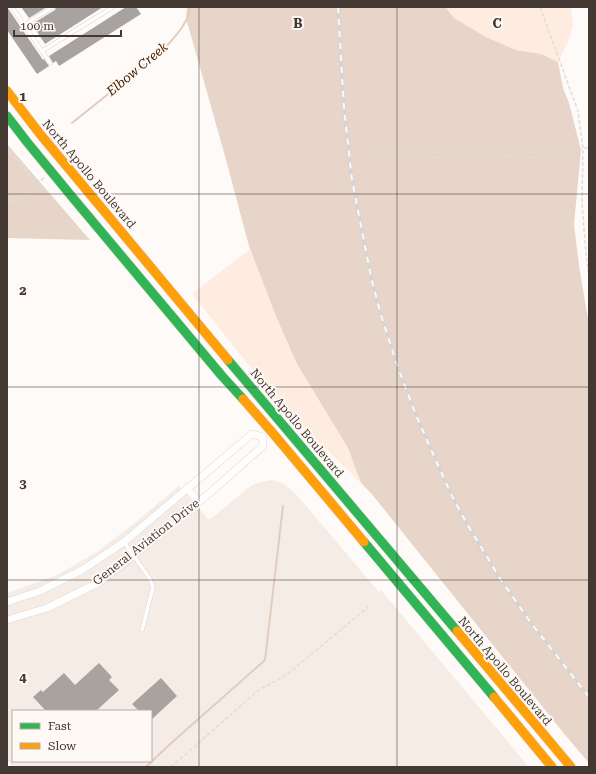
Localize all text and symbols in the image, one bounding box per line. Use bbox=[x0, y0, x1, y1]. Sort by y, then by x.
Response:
scale bar bbox=[14, 12, 121, 38]
text: B bbox=[293, 16, 303, 31]
text: C bbox=[492, 16, 502, 31]
text: 100 m bbox=[20, 19, 54, 33]
water label: Elbow Creek bbox=[103, 39, 171, 99]
text: 1 bbox=[19, 89, 27, 104]
street label: North Apollo Boulevard bbox=[39, 117, 139, 231]
text: 2 bbox=[19, 283, 27, 298]
street label: North Apollo Boulevard bbox=[247, 366, 347, 480]
text: 3 bbox=[19, 476, 27, 491]
street label: General Aviation Drive bbox=[90, 496, 202, 588]
street label: North Apollo Boulevard bbox=[455, 614, 555, 728]
text: 4 bbox=[19, 670, 27, 685]
legend bbox=[12, 710, 152, 762]
text: Fast bbox=[48, 719, 72, 733]
text: Slow bbox=[48, 739, 76, 753]

